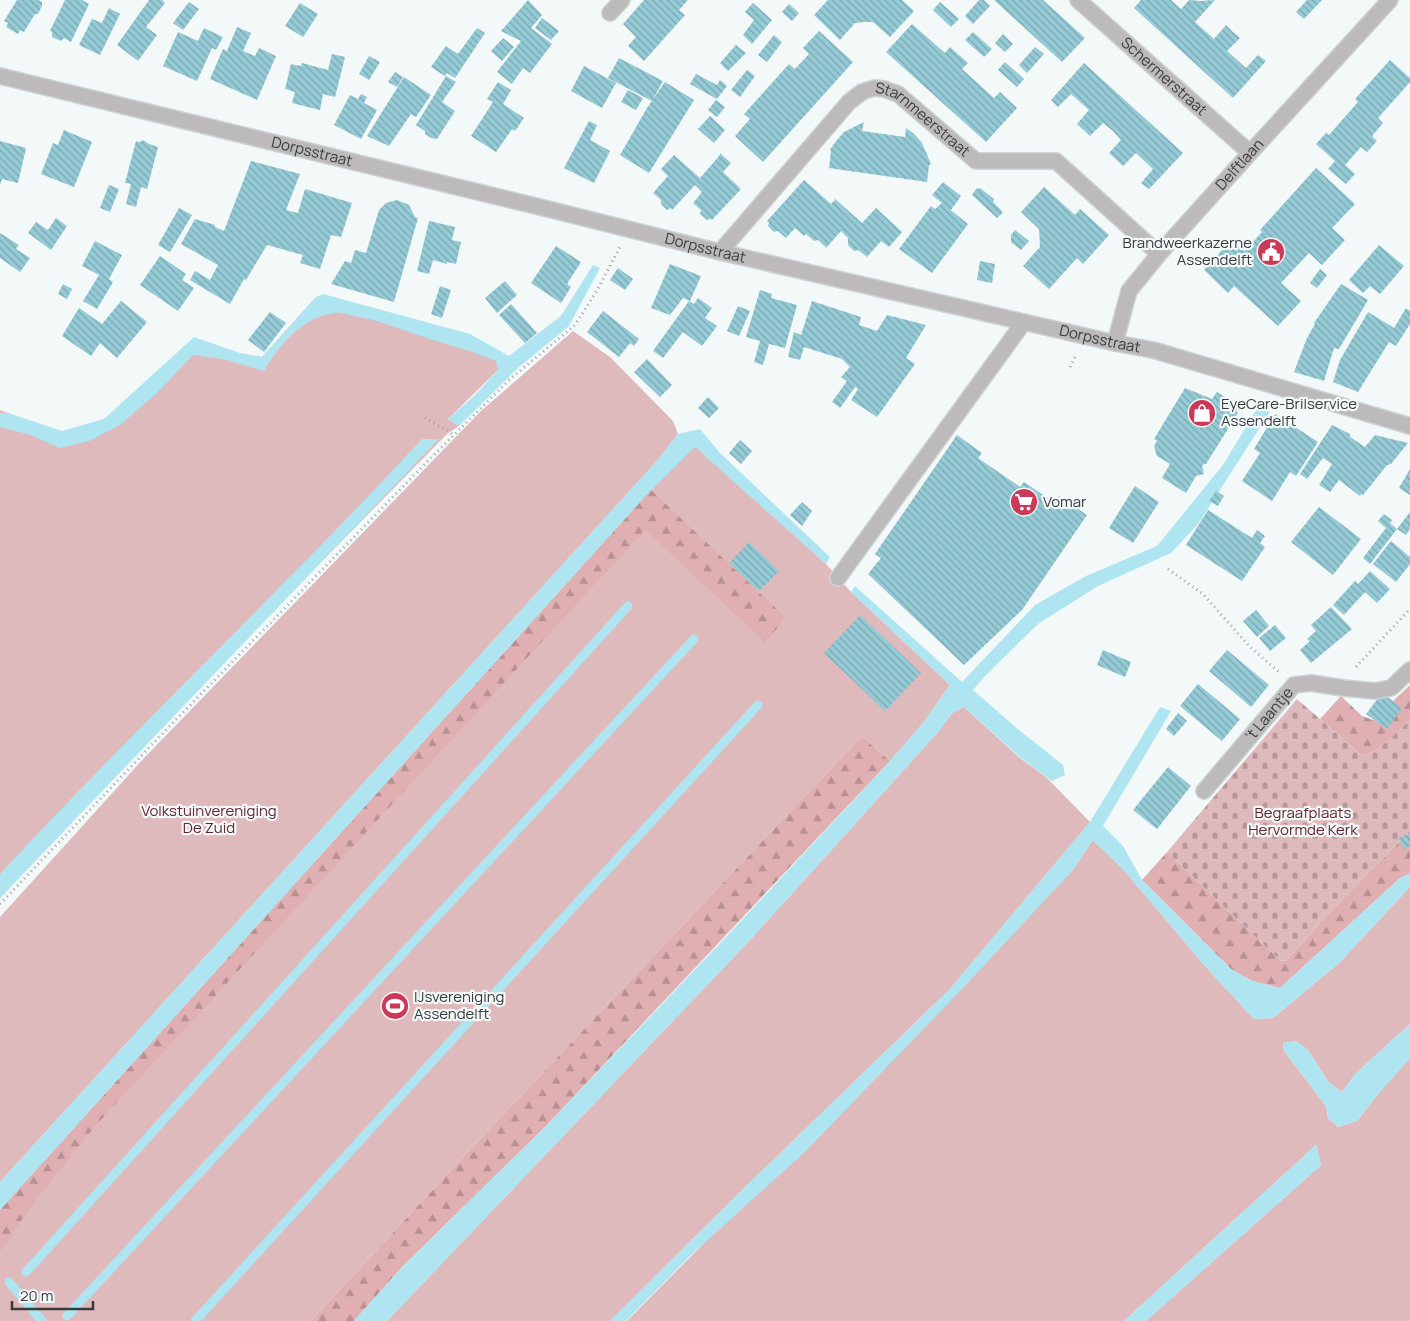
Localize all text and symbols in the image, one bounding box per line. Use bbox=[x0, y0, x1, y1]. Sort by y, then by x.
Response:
street label: Schermerstraat bbox=[1117, 32, 1212, 120]
street label: Starnmeerstraat bbox=[875, 77, 975, 161]
street label: Dorpsstraat bbox=[269, 131, 355, 171]
street label: Delftlaan bbox=[1210, 134, 1268, 195]
street label: Dorpsstraat bbox=[663, 228, 748, 268]
place label: Brandweerkazerne Assendelft bbox=[1123, 232, 1252, 270]
public building icon: Brandweerkazerne Assendelft bbox=[1256, 237, 1286, 267]
street label: Dorpsstraat bbox=[1057, 319, 1142, 358]
place label: EyeCare-Brilservice Assendelft bbox=[1221, 393, 1357, 431]
shop icon: EyeCare-Brilservice Assendelft bbox=[1187, 398, 1217, 428]
supermarket icon: Vomar bbox=[1009, 487, 1039, 517]
place label: Vomar bbox=[1043, 491, 1087, 512]
street label: 't Laantje bbox=[1240, 682, 1298, 745]
park label: Volkstuinvereniging De Zuid bbox=[141, 800, 277, 838]
park label: Begraafplaats Hervormde Kerk bbox=[1248, 802, 1358, 840]
place label: IJsvereniging Assendelft bbox=[414, 986, 505, 1024]
sports icon: IJsvereniging Assendelft bbox=[380, 991, 410, 1021]
scale bar bbox=[12, 1278, 94, 1310]
text: 20 m bbox=[20, 1285, 53, 1306]

